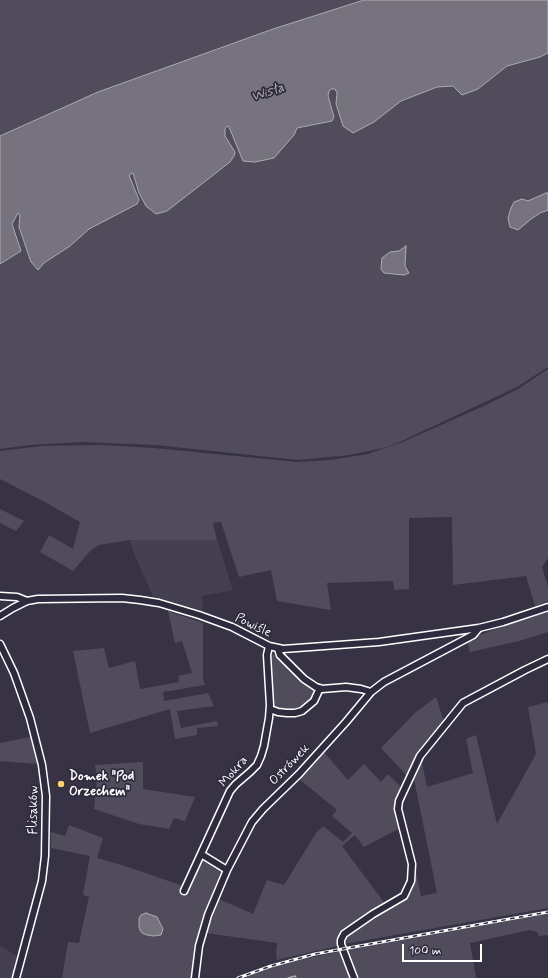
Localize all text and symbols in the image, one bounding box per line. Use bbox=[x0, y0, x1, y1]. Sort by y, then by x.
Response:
water label: Wisła bbox=[249, 80, 287, 106]
street label: Powiśle bbox=[232, 611, 274, 641]
street label: Ostrówek bbox=[266, 741, 314, 789]
street label: Mokra bbox=[216, 753, 252, 791]
place label: Domek "Pod Orzechem" bbox=[69, 769, 134, 800]
marker: Domek "Pod Orzechem" bbox=[56, 779, 66, 789]
street label: Flisaków bbox=[26, 786, 42, 834]
scale bar bbox=[404, 936, 484, 962]
text: 100 m bbox=[409, 943, 441, 959]

